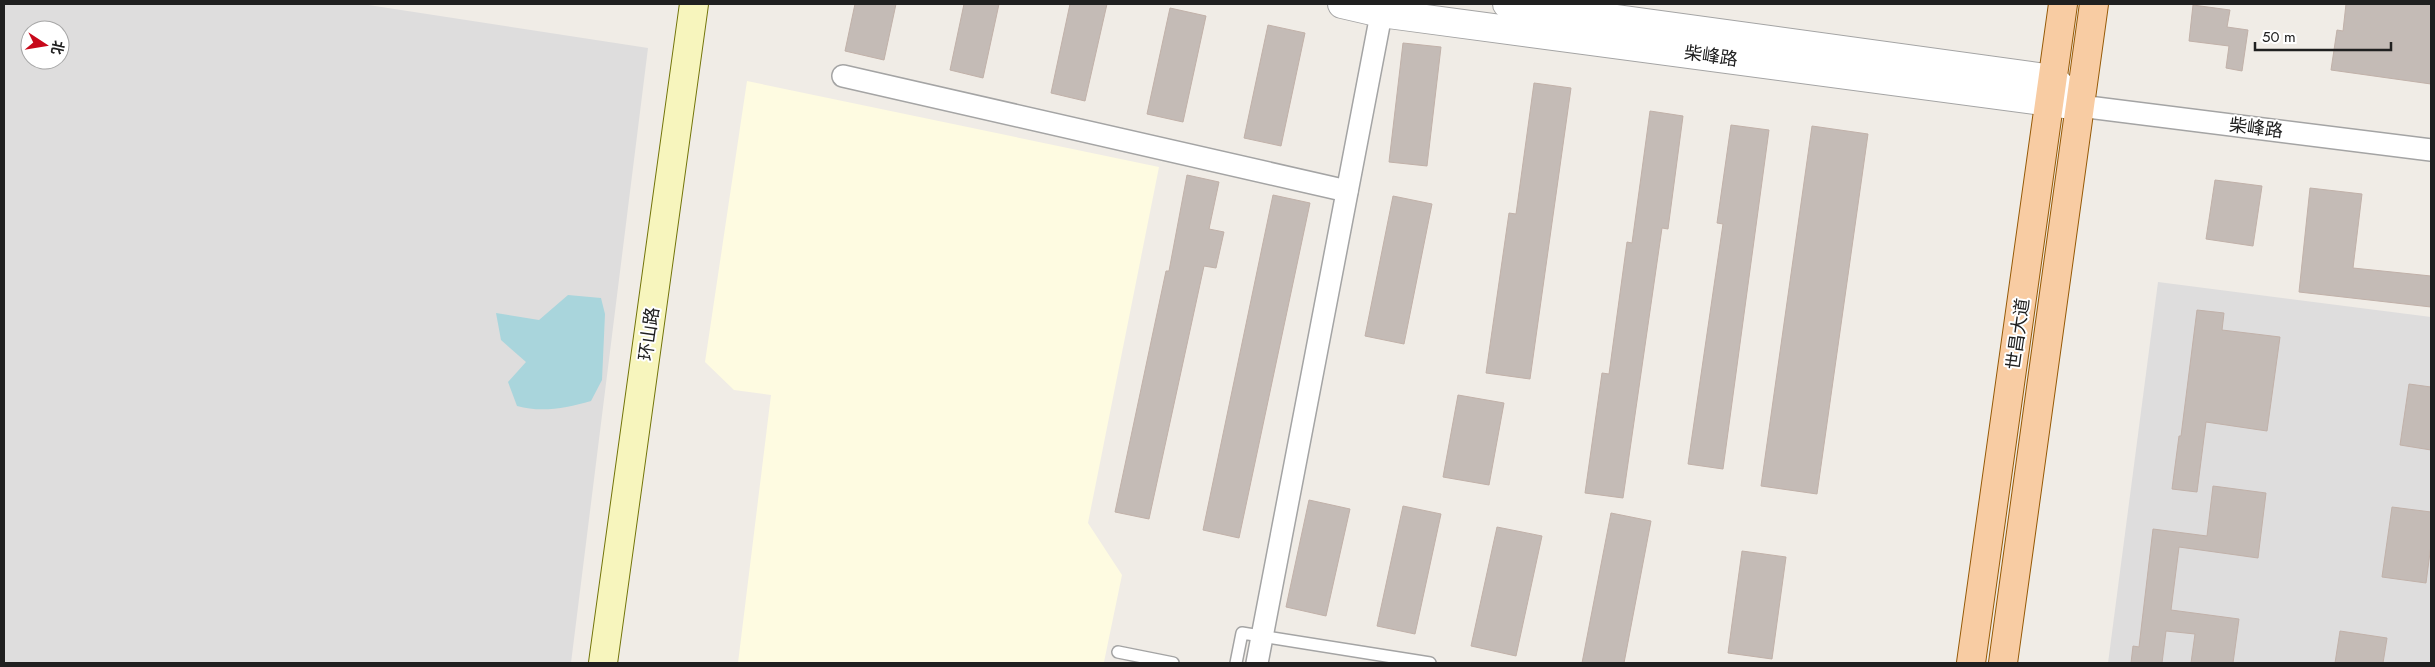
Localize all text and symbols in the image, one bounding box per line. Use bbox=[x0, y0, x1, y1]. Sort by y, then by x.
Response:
north arrow bbox=[20, 20, 70, 70]
scale bar bbox=[2255, 20, 2391, 52]
text: 50 m bbox=[2262, 26, 2296, 48]
text: 北 bbox=[46, 39, 69, 57]
street label: 柴峰路 bbox=[1682, 39, 1740, 73]
street label: 柴峰路 bbox=[2228, 112, 2284, 144]
street label: 世昌大道 bbox=[2000, 297, 2036, 371]
street label: 环山路 bbox=[632, 305, 666, 363]

